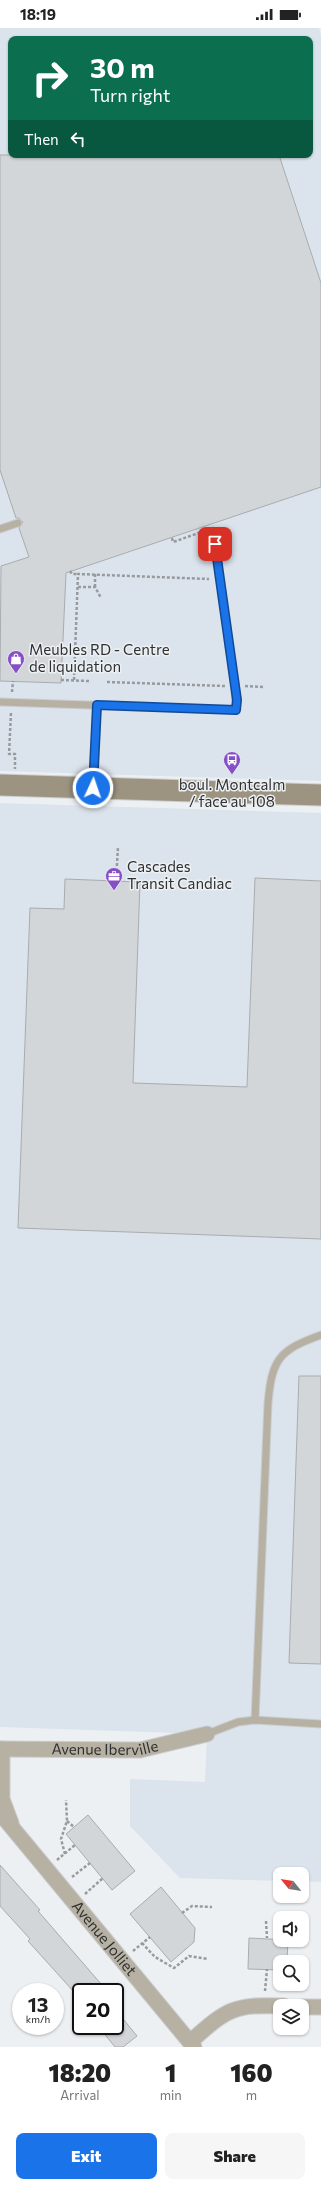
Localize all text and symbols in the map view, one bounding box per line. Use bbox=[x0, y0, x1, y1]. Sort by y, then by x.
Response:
text: 18:19 bbox=[20, 5, 56, 23]
text: 30 m bbox=[90, 50, 155, 84]
icon: right bbox=[24, 52, 76, 104]
text: Turn right bbox=[90, 84, 170, 106]
icon: left bbox=[67, 128, 89, 150]
text: Then bbox=[24, 130, 59, 148]
pin bbox=[198, 527, 232, 561]
icon: arrive bbox=[204, 533, 226, 555]
place label: Meubles RD - Centre de liquidation bbox=[29, 640, 170, 675]
shop icon: Meubles RD - Centre de liquidation bbox=[6, 649, 26, 674]
bus stop icon: boul. Montcalm / face au 108 bbox=[222, 750, 242, 775]
position arrow bbox=[72, 767, 114, 809]
place label: boul. Montcalm / face au 108 bbox=[179, 775, 285, 810]
place label: Cascades Transit Candiac bbox=[127, 857, 232, 892]
office icon: Cascades Transit Candiac bbox=[104, 866, 124, 891]
street label: Avenue Iberville bbox=[51, 1736, 160, 1758]
north arrow bbox=[273, 1867, 309, 1903]
map controls bbox=[273, 1867, 309, 2035]
street label: Avenue Jolliet bbox=[69, 1897, 141, 1979]
button: sound bbox=[273, 1911, 309, 1947]
button: search bbox=[273, 1955, 309, 1991]
speed limit sign: 20 bbox=[72, 1983, 124, 2035]
text: 13 bbox=[28, 1992, 48, 2016]
button: layers bbox=[273, 1999, 309, 2035]
text: km/h bbox=[26, 2013, 50, 2025]
text: 18:20 bbox=[48, 2058, 111, 2087]
text: 1 bbox=[165, 2058, 176, 2087]
text: 160 bbox=[230, 2058, 273, 2087]
text: Arrival bbox=[60, 2087, 99, 2103]
text: min bbox=[160, 2087, 182, 2103]
text: m bbox=[246, 2087, 257, 2103]
button: Exit bbox=[16, 2133, 157, 2179]
button: Share bbox=[165, 2133, 305, 2179]

